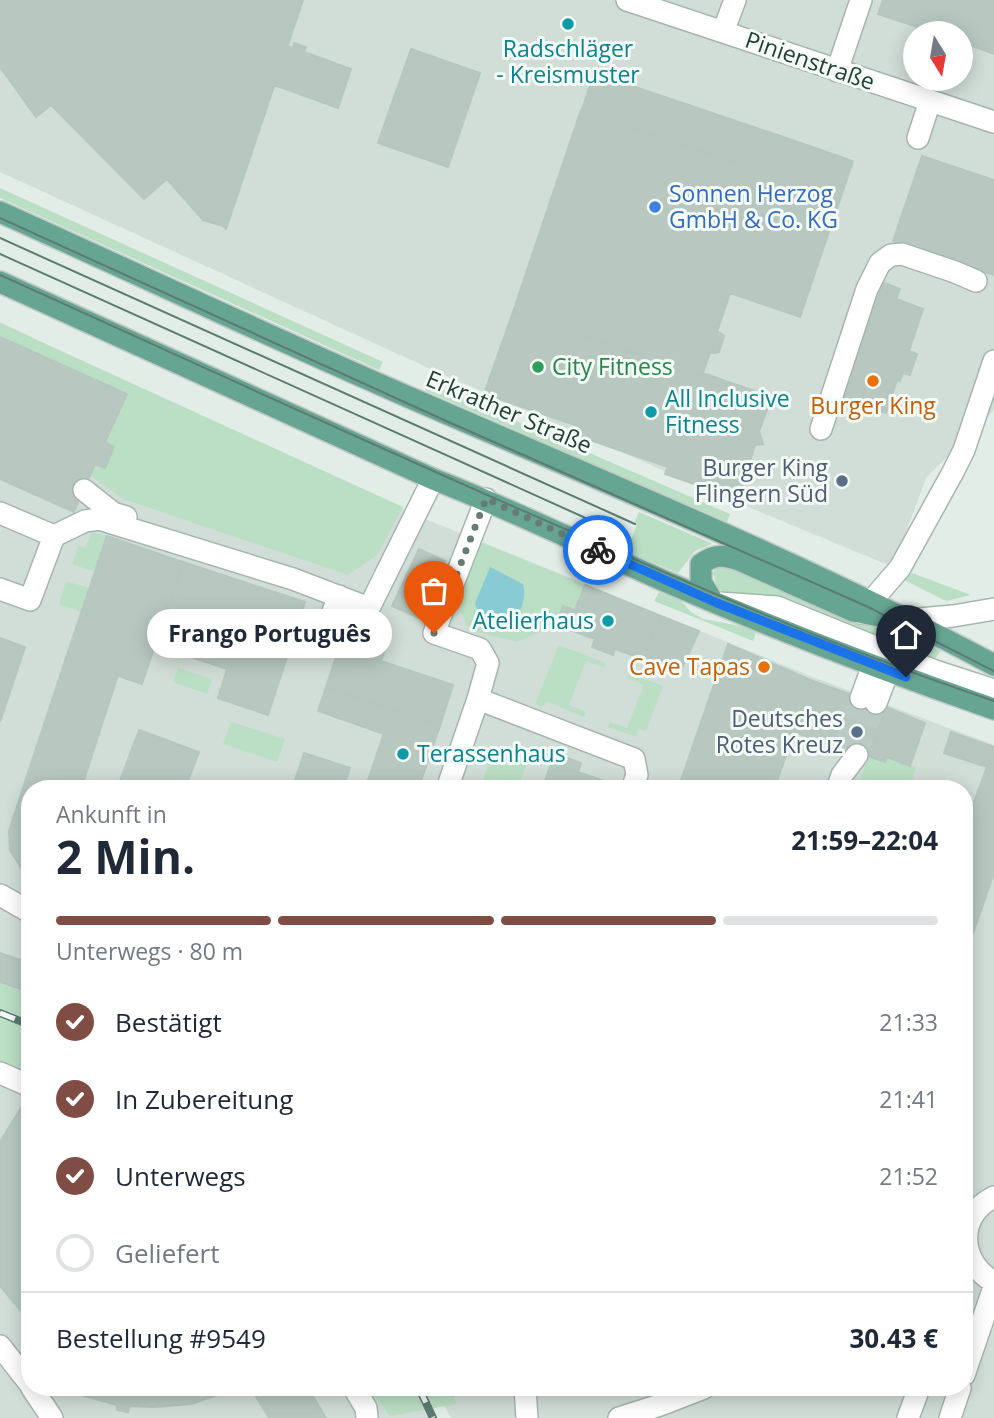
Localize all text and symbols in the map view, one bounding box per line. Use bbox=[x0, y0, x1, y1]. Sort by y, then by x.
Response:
marker: Radschläger - Kreismuster bbox=[560, 16, 576, 32]
north arrow bbox=[903, 21, 973, 91]
map controls bbox=[903, 21, 973, 91]
street label: Pinienstraße bbox=[741, 23, 879, 97]
place label: Radschläger - Kreismuster bbox=[496, 32, 640, 90]
place label: Sonnen Herzog GmbH & Co. KG bbox=[669, 177, 838, 235]
marker: Sonnen Herzog GmbH & Co. KG bbox=[647, 199, 663, 215]
place label: City Fitness bbox=[552, 350, 673, 382]
marker: City Fitness bbox=[530, 359, 546, 375]
street label: Erkrather Straße bbox=[422, 362, 597, 460]
marker: Burger King bbox=[865, 373, 881, 389]
place label: All Inclusive Fitness bbox=[665, 382, 790, 440]
place label: Burger King bbox=[810, 389, 936, 421]
marker: All Inclusive Fitness bbox=[643, 404, 659, 420]
place label: Burger King Flingern Süd bbox=[695, 451, 829, 509]
marker: Burger King Flingern Süd bbox=[834, 473, 850, 489]
courier bbox=[563, 515, 633, 585]
icon: bike bbox=[579, 531, 617, 569]
pin bbox=[404, 561, 464, 633]
icon: bag bbox=[415, 572, 453, 610]
place label: Atelierhaus bbox=[472, 604, 594, 636]
pin bbox=[876, 605, 936, 677]
callout: Frango Português bbox=[147, 608, 392, 658]
marker: Atelierhaus bbox=[600, 613, 616, 629]
icon: home bbox=[887, 616, 925, 654]
text: Frango Português bbox=[168, 617, 371, 649]
place label: Cave Tapas bbox=[629, 650, 750, 682]
marker: Cave Tapas bbox=[756, 659, 772, 675]
place label: Deutsches Rotes Kreuz bbox=[716, 702, 843, 760]
marker: Deutsches Rotes Kreuz bbox=[849, 724, 865, 740]
place label: Terassenhaus bbox=[417, 737, 566, 769]
marker: Terassenhaus bbox=[395, 746, 411, 762]
text: Ankunft in bbox=[56, 798, 167, 830]
text: 21:59–22:04 bbox=[791, 822, 938, 858]
text: 2 Min. bbox=[56, 825, 195, 887]
text: Unterwegs · 80 m bbox=[56, 935, 243, 967]
icon: check bbox=[56, 1003, 94, 1041]
text: Bestätigt bbox=[115, 1004, 222, 1040]
text: 21:33 bbox=[879, 1006, 938, 1038]
icon: check bbox=[56, 1080, 94, 1118]
text: In Zubereitung bbox=[115, 1081, 293, 1117]
text: 21:41 bbox=[879, 1083, 938, 1115]
icon: check bbox=[56, 1157, 94, 1195]
text: Unterwegs bbox=[115, 1158, 246, 1194]
text: 21:52 bbox=[879, 1160, 938, 1192]
text: Geliefert bbox=[115, 1235, 219, 1271]
text: Bestellung #9549 bbox=[56, 1320, 266, 1356]
text: 30.43 € bbox=[850, 1320, 938, 1356]

